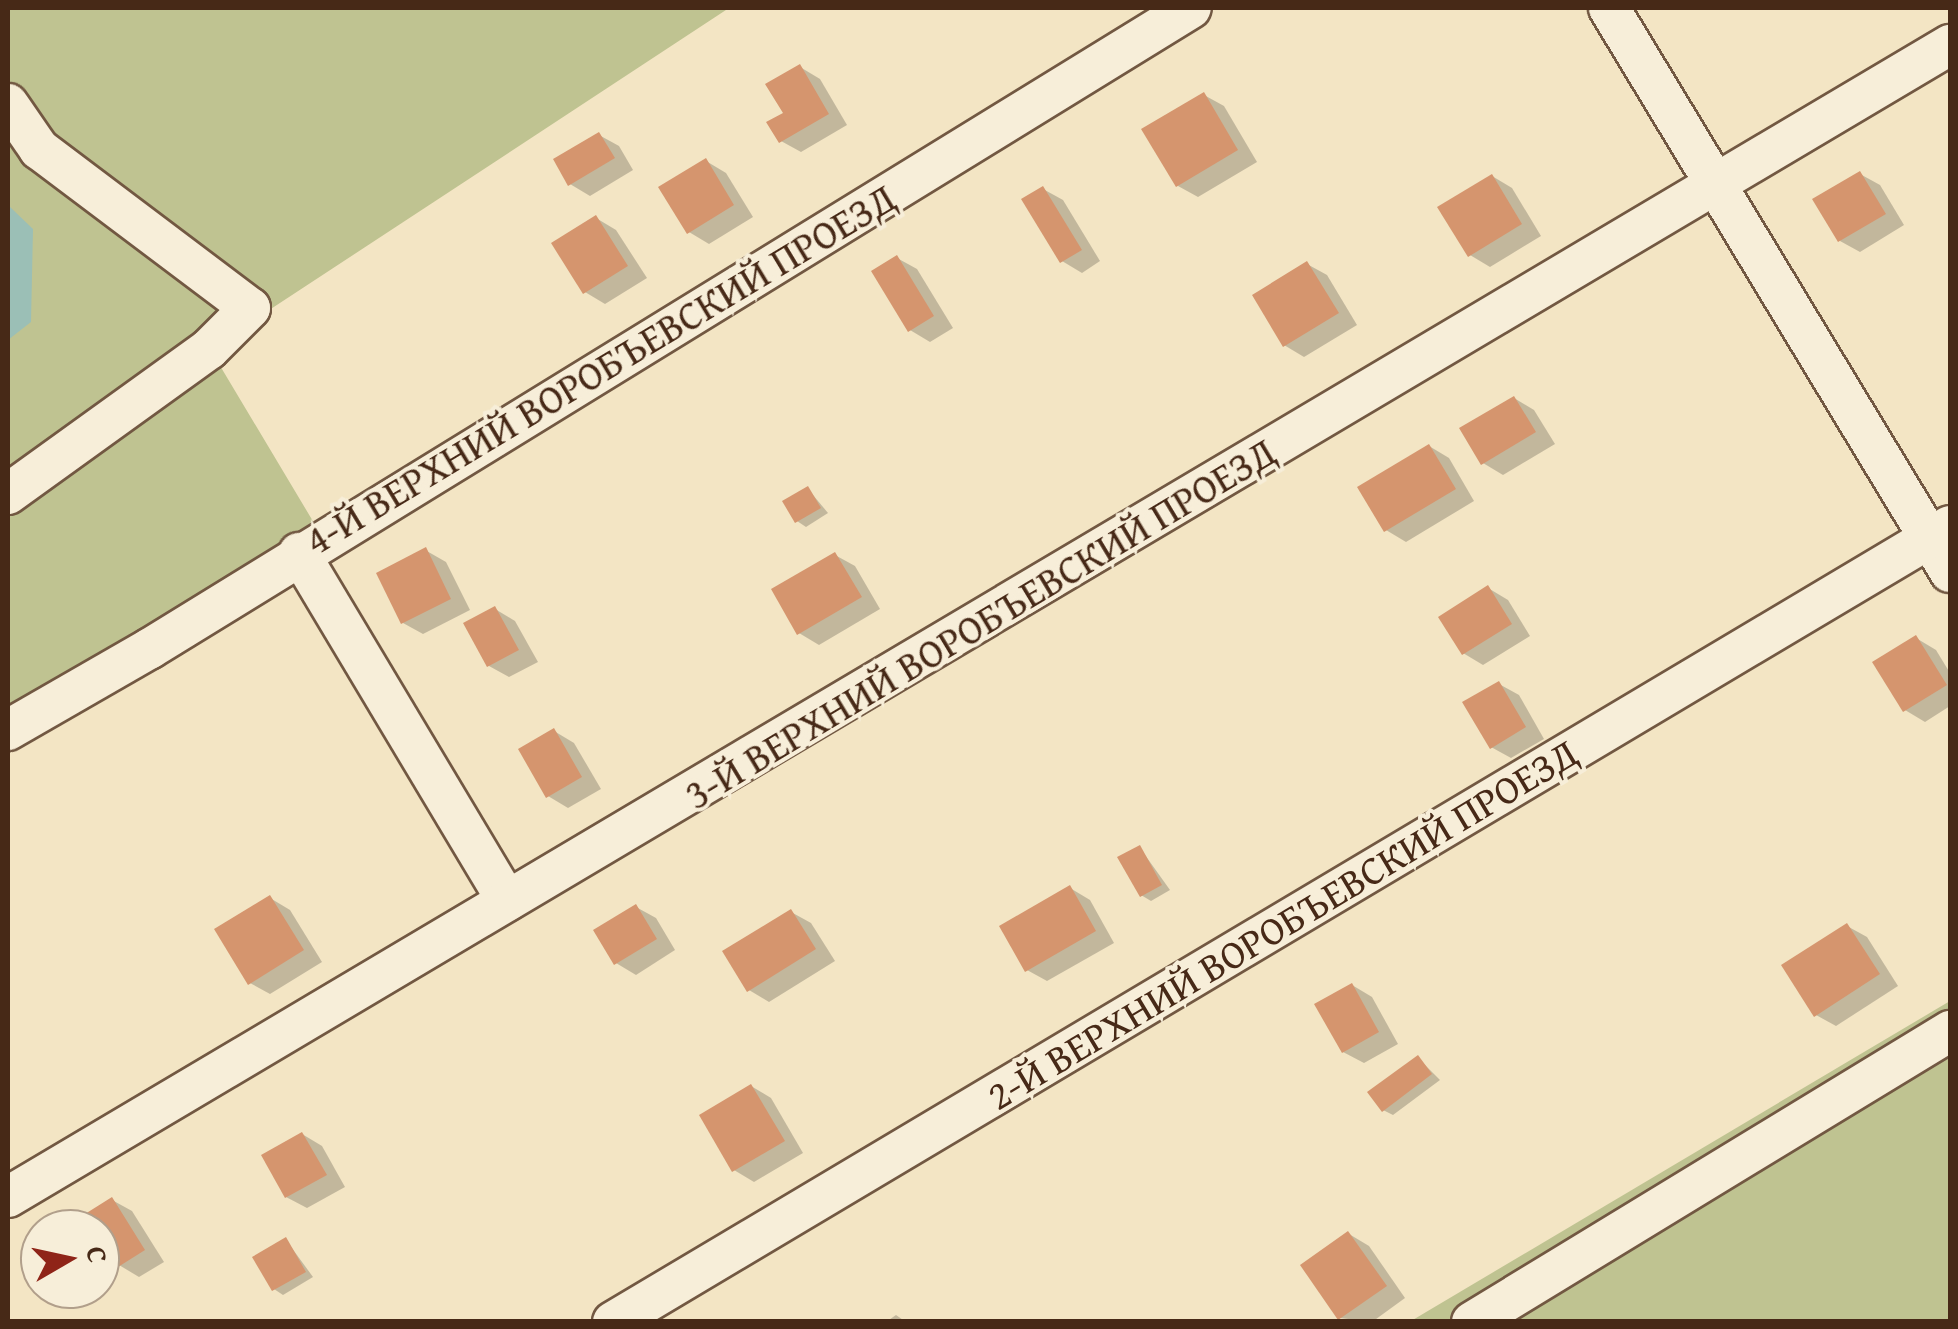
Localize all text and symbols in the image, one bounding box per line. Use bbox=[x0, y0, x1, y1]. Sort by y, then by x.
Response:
street label: 4-Й ВЕРХНИЙ ВОРОБЪЕВСКИЙ ПРОЕЗД bbox=[296, 173, 904, 565]
street label: 3-Й ВЕРХНИЙ ВОРОБЪЕВСКИЙ ПРОЕЗД bbox=[676, 427, 1284, 819]
street label: 2-Й ВЕРХНИЙ ВОРОБЪЕВСКИЙ ПРОЕЗД bbox=[978, 728, 1586, 1120]
north arrow bbox=[20, 1209, 120, 1309]
text: С bbox=[77, 1244, 120, 1266]

